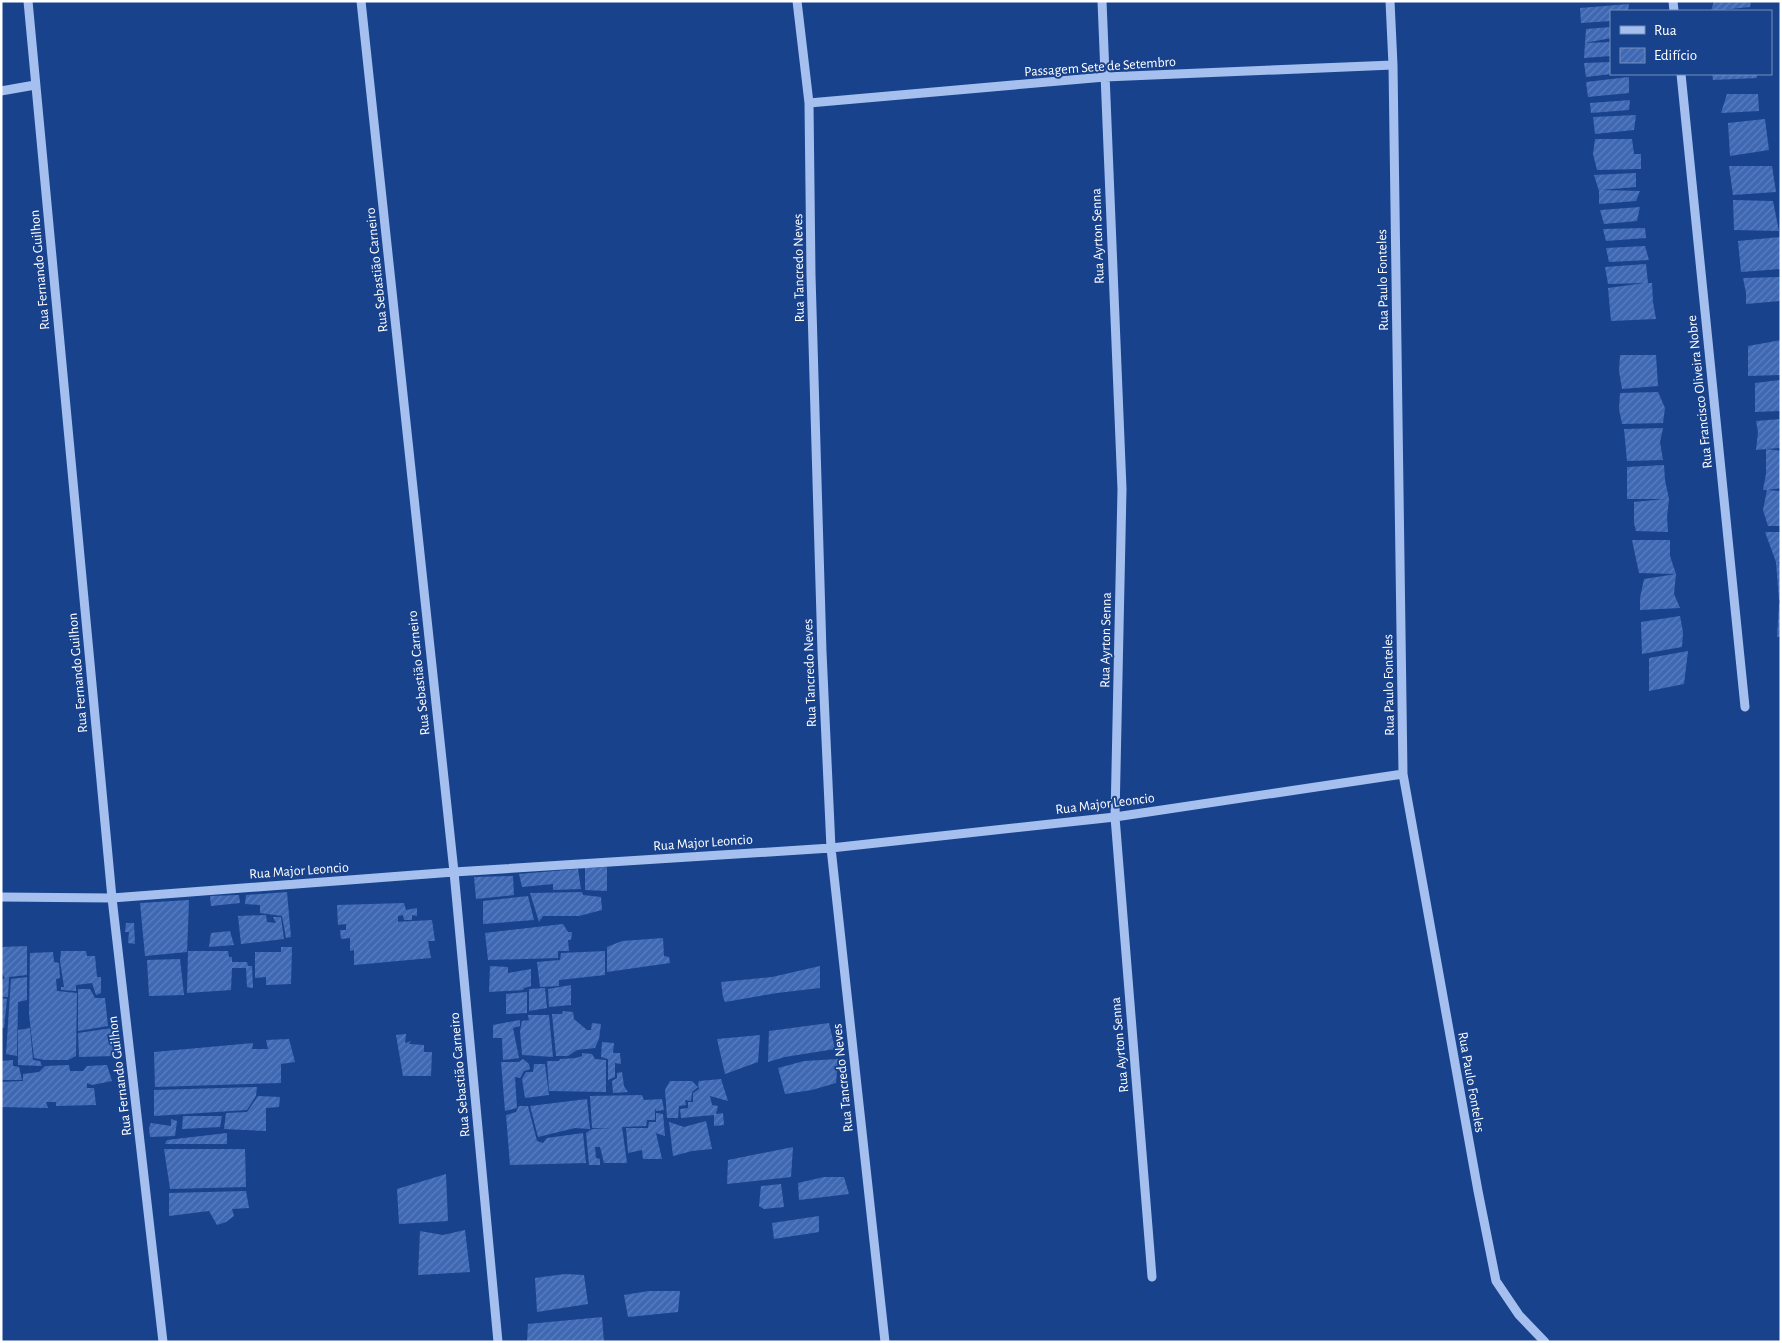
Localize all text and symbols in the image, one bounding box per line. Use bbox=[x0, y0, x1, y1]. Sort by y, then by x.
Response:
legend bbox=[1610, 10, 1772, 75]
text: Rua bbox=[1654, 23, 1677, 38]
text: Edifício bbox=[1654, 48, 1697, 63]
street label: Passagem Sete de Setembro bbox=[1024, 55, 1176, 79]
street label: Rua Ayrton Senna bbox=[1089, 187, 1107, 284]
street label: Rua Sebastião Carneiro bbox=[363, 207, 390, 333]
street label: Rua Fernando Guilhon bbox=[28, 209, 52, 331]
street label: Rua Tancredo Neves bbox=[791, 214, 807, 322]
street label: Rua Paulo Fonteles bbox=[1375, 229, 1391, 331]
street label: Rua Francisco Oliveira Nobre bbox=[1685, 315, 1715, 469]
street label: Rua Ayrton Senna bbox=[1098, 591, 1114, 688]
street label: Rua Sebastião Carneiro bbox=[405, 610, 432, 736]
street label: Rua Fernando Guilhon bbox=[66, 612, 90, 734]
street label: Rua Tancredo Neves bbox=[801, 618, 819, 728]
street label: Rua Paulo Fonteles bbox=[1381, 634, 1397, 736]
street label: Rua Major Leoncio bbox=[1055, 791, 1156, 817]
street label: Rua Major Leoncio bbox=[653, 833, 753, 853]
street label: Rua Major Leoncio bbox=[249, 861, 349, 881]
street label: Rua Ayrton Senna bbox=[1109, 996, 1131, 1093]
street label: Rua Sebastião Carneiro bbox=[448, 1012, 472, 1138]
street label: Rua Fernando Guilhon bbox=[106, 1015, 134, 1137]
street label: Rua Tancredo Neves bbox=[830, 1023, 856, 1133]
street label: Rua Paulo Fonteles bbox=[1455, 1031, 1487, 1134]

